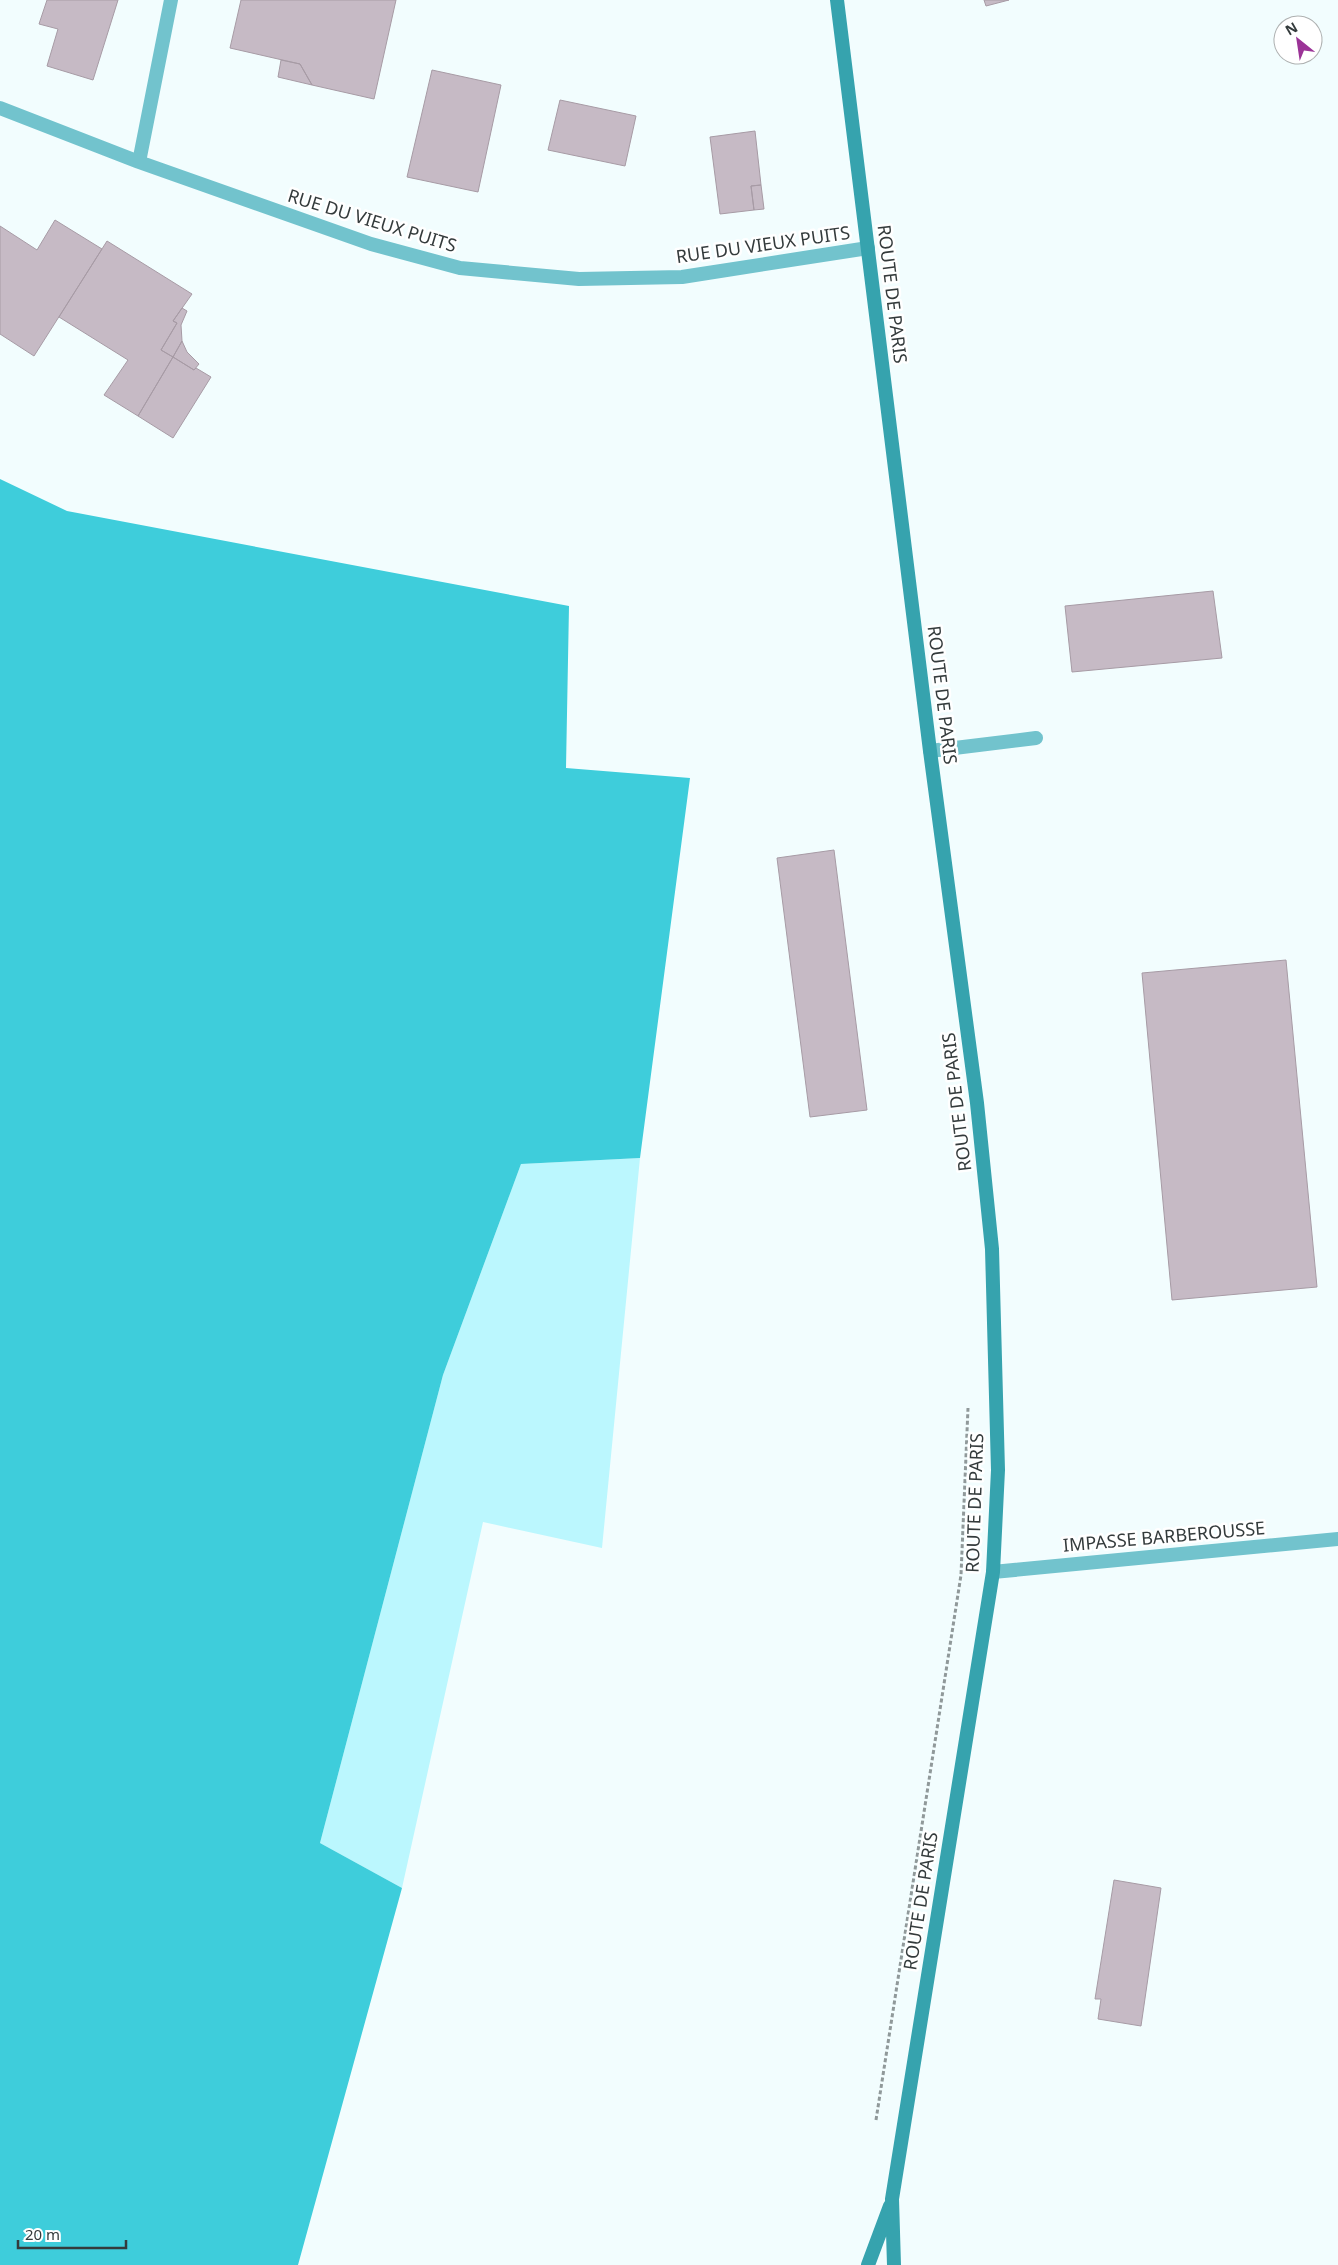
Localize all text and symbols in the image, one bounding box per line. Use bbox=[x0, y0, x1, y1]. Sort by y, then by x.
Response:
north arrow bbox=[1273, 15, 1323, 65]
text: N bbox=[1282, 17, 1301, 39]
street label: RUE DU VIEUX PUITS bbox=[285, 183, 460, 257]
street label: RUE DU VIEUX PUITS bbox=[674, 220, 851, 268]
street label: ROUTE DE PARIS bbox=[873, 223, 913, 365]
street label: ROUTE DE PARIS bbox=[923, 624, 963, 766]
street label: ROUTE DE PARIS bbox=[936, 1031, 976, 1173]
street label: ROUTE DE PARIS bbox=[960, 1433, 988, 1573]
street label: IMPASSE BARBEROUSSE bbox=[1062, 1515, 1266, 1557]
street label: ROUTE DE PARIS bbox=[897, 1830, 943, 1972]
scale bar bbox=[18, 2218, 125, 2250]
text: 20 m bbox=[25, 2224, 60, 2244]

